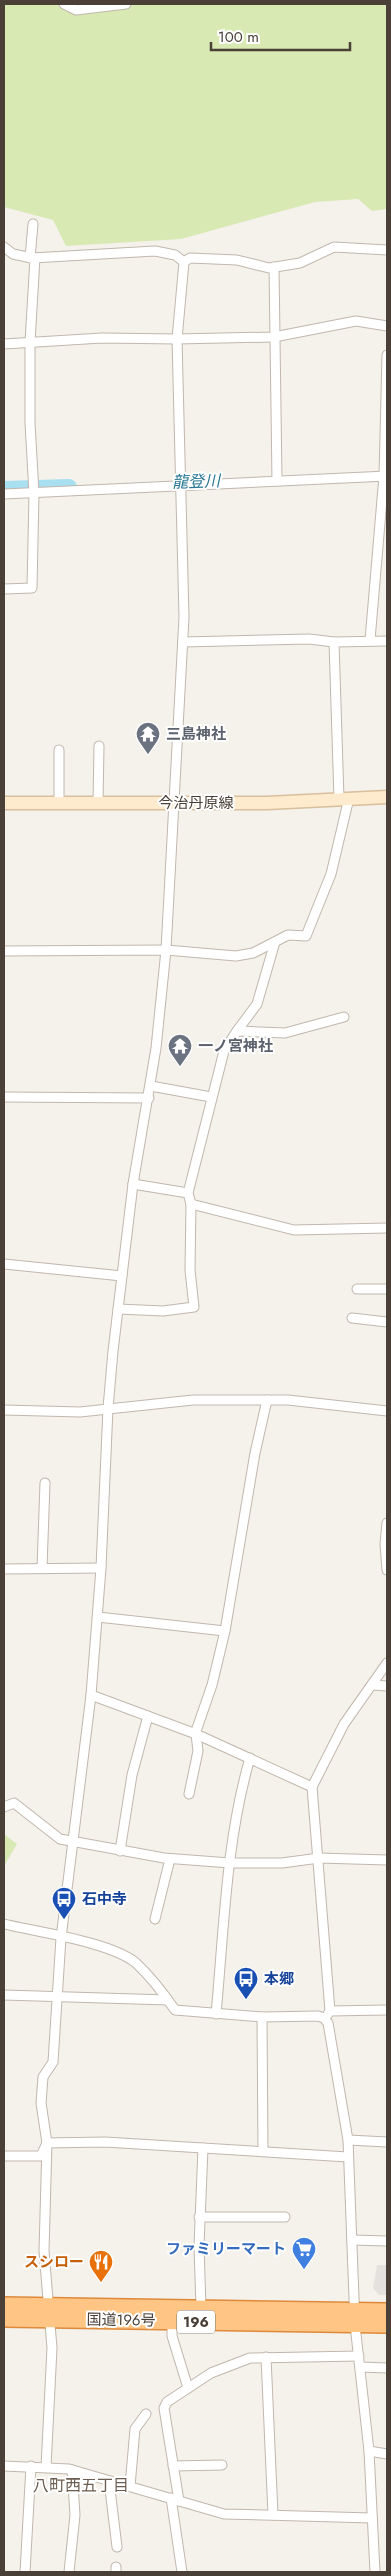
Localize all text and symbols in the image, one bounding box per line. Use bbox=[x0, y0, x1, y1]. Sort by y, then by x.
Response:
scale bar bbox=[211, 20, 350, 52]
text: 100 m bbox=[218, 26, 259, 48]
water label: 龍登川 bbox=[172, 469, 222, 494]
temple icon: 三島神社 bbox=[135, 721, 161, 755]
place label: 三島神社 bbox=[166, 723, 226, 745]
street label: 今治丹原線 bbox=[158, 792, 234, 814]
temple icon: 一ノ宮神社 bbox=[167, 1033, 193, 1067]
place label: 一ノ宮神社 bbox=[198, 1035, 273, 1057]
bus stop icon: 石中寺 bbox=[51, 1886, 77, 1920]
place label: 石中寺 bbox=[82, 1888, 127, 1910]
bus stop icon: 本郷 bbox=[233, 1966, 259, 2000]
place label: 本郷 bbox=[264, 1968, 294, 1990]
supermarket icon: ファミリーマート bbox=[291, 2236, 317, 2270]
place label: ファミリーマート bbox=[166, 2238, 286, 2260]
restaurant icon: スシロー bbox=[88, 2249, 114, 2283]
place label: スシロー bbox=[24, 2251, 84, 2273]
street label: 国道196号 bbox=[86, 2308, 156, 2332]
road number: 196 bbox=[177, 2310, 215, 2334]
district label: 八町西五丁目 bbox=[33, 2474, 129, 2497]

